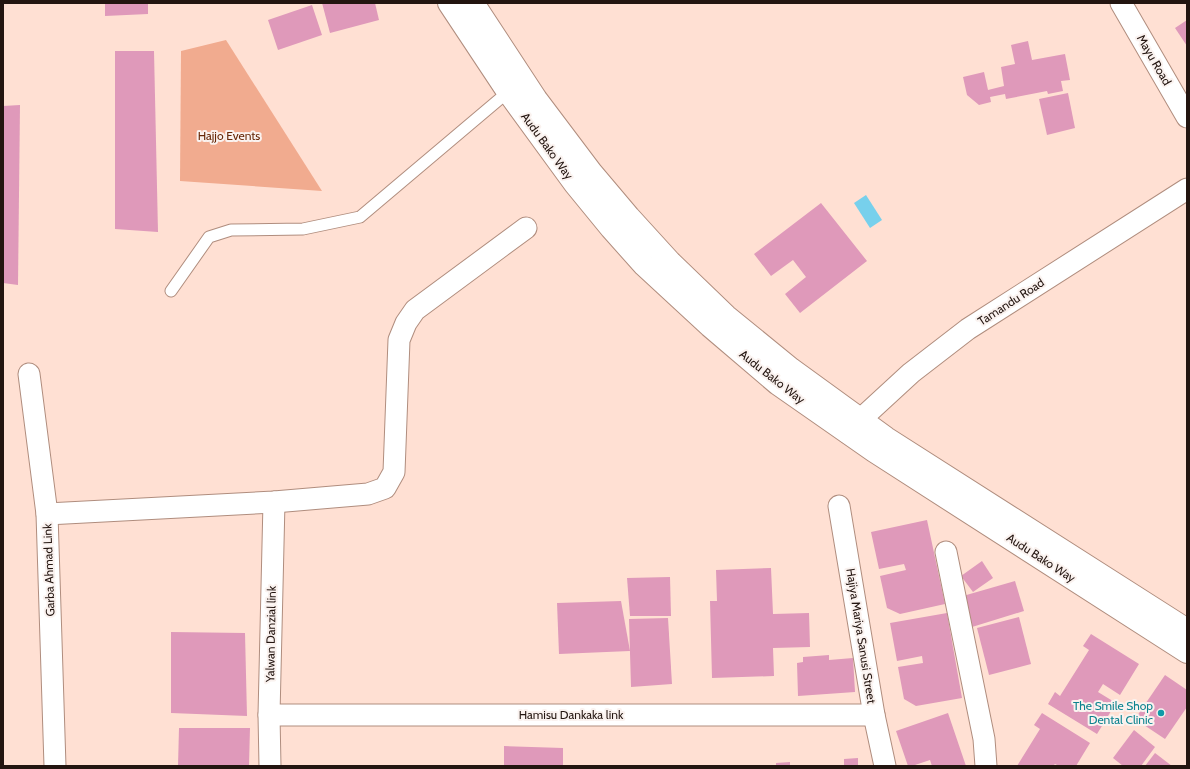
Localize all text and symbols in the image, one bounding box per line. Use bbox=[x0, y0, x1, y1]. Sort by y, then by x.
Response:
street label: Mayu Road bbox=[1134, 32, 1175, 88]
street label: Audu Bako Way bbox=[518, 109, 577, 182]
park label: Hajjo Events bbox=[198, 128, 260, 143]
street label: Tamandu Road bbox=[975, 275, 1047, 329]
street label: Audu Bako Way bbox=[737, 346, 808, 407]
street label: Garba Ahmad Link bbox=[39, 523, 58, 617]
street label: Audu Bako Way bbox=[1004, 530, 1078, 585]
street label: Hajiya Mariya Sanusi Street bbox=[843, 567, 880, 705]
street label: Yalwan Danzial link bbox=[262, 585, 279, 683]
place label: The Smile Shop Dental Clinic bbox=[1073, 698, 1154, 727]
street label: Hamisu Dankaka link bbox=[519, 707, 624, 722]
marker: The Smile Shop Dental Clinic bbox=[1156, 708, 1166, 718]

